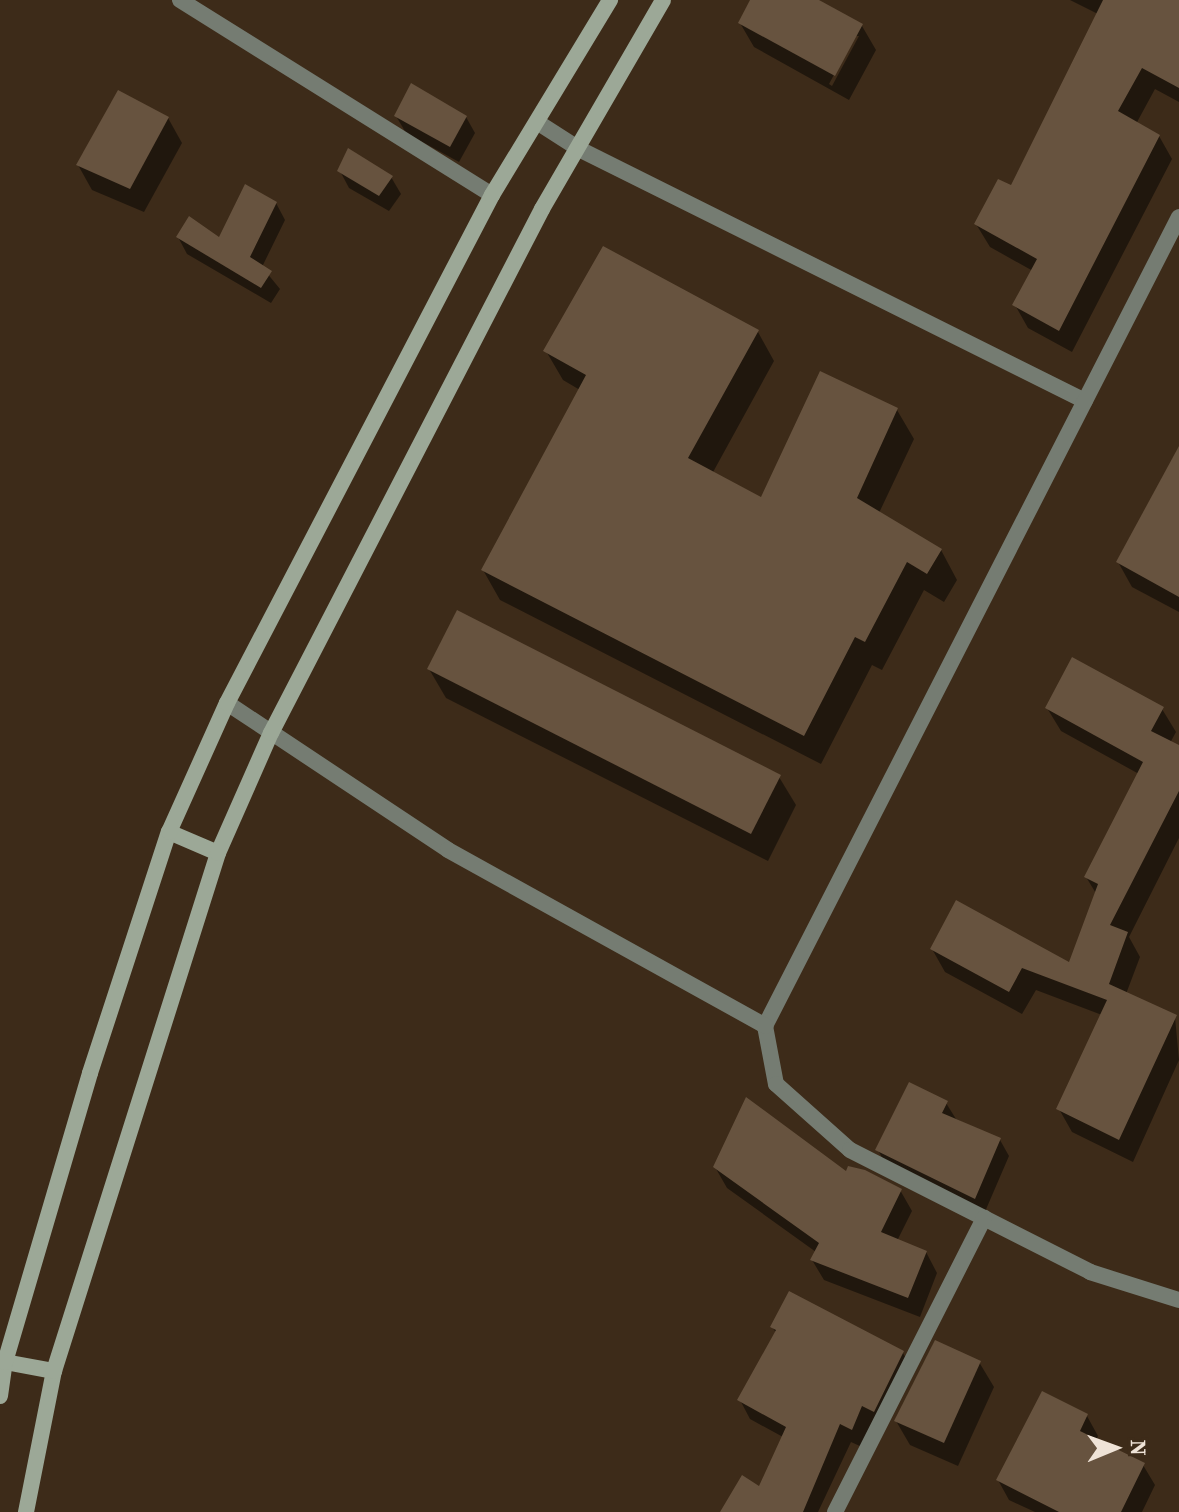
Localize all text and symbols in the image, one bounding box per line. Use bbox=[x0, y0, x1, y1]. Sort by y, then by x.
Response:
north arrow bbox=[1075, 1408, 1155, 1488]
text: N bbox=[1124, 1439, 1154, 1456]

